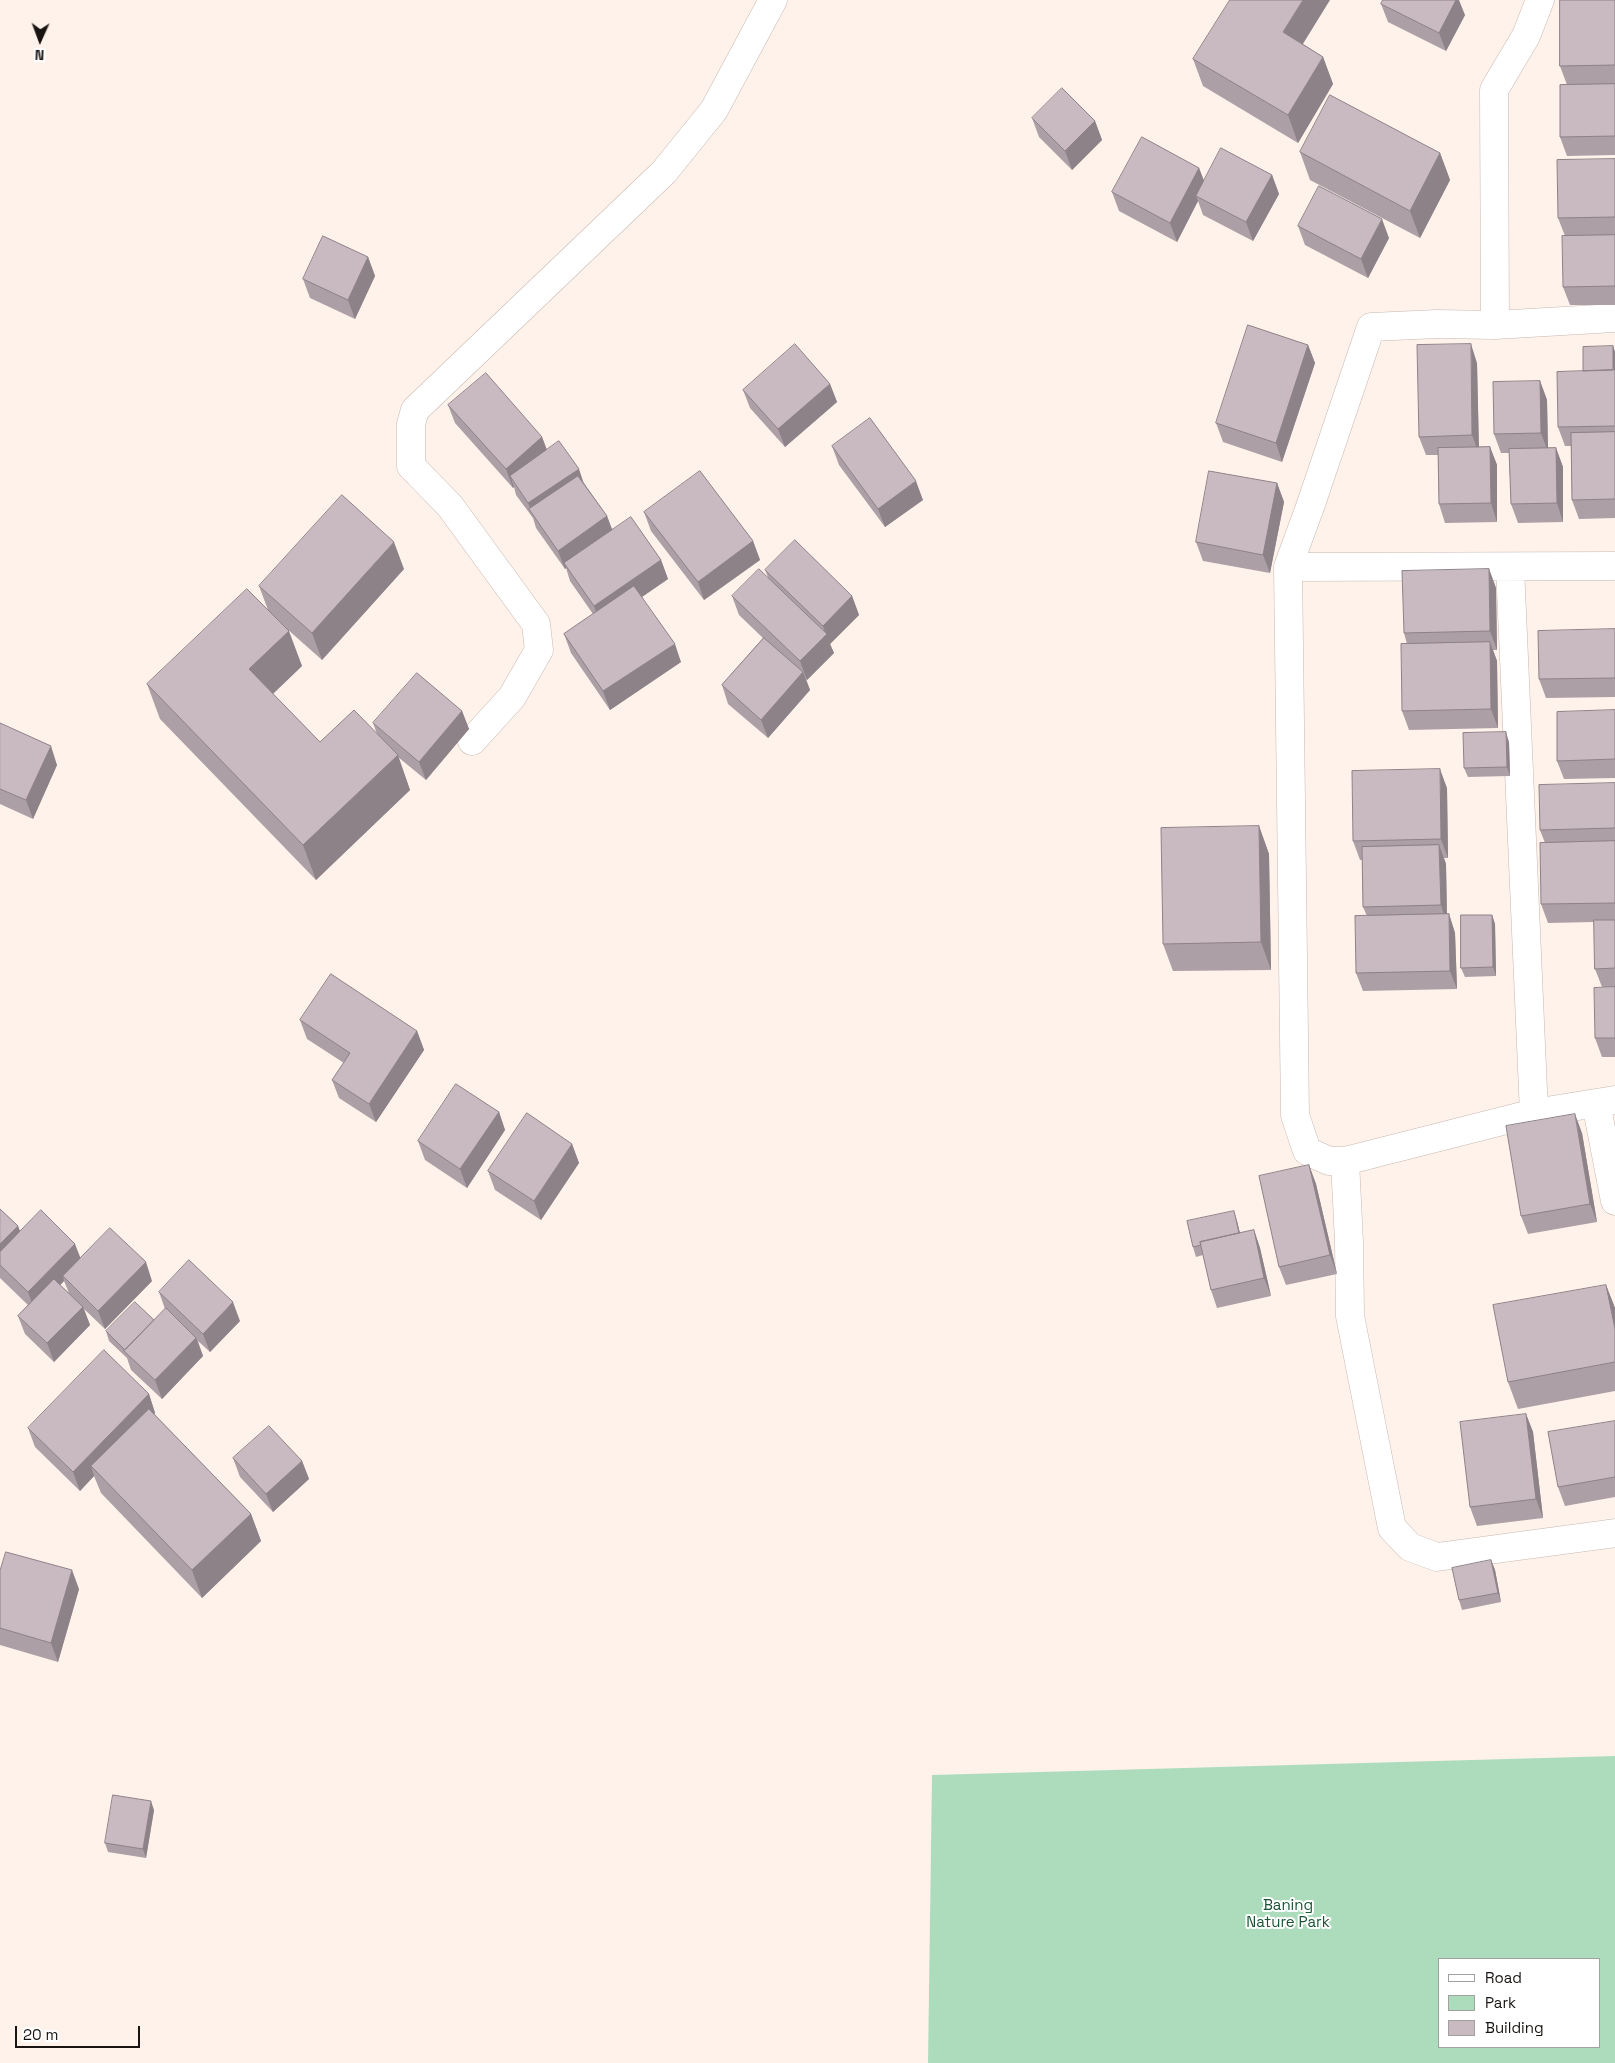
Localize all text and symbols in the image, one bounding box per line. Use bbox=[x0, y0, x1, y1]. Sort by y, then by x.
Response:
north arrow bbox=[15, 15, 65, 65]
text: N bbox=[34, 46, 44, 64]
park label: Baning Nature Park bbox=[1246, 1897, 1330, 1932]
legend bbox=[1438, 1958, 1600, 2048]
text: Road bbox=[1485, 1968, 1522, 1987]
text: Park bbox=[1485, 1993, 1516, 2012]
scale bar bbox=[18, 2016, 142, 2048]
text: Building bbox=[1485, 2018, 1544, 2037]
text: 20 m bbox=[23, 2025, 58, 2044]

